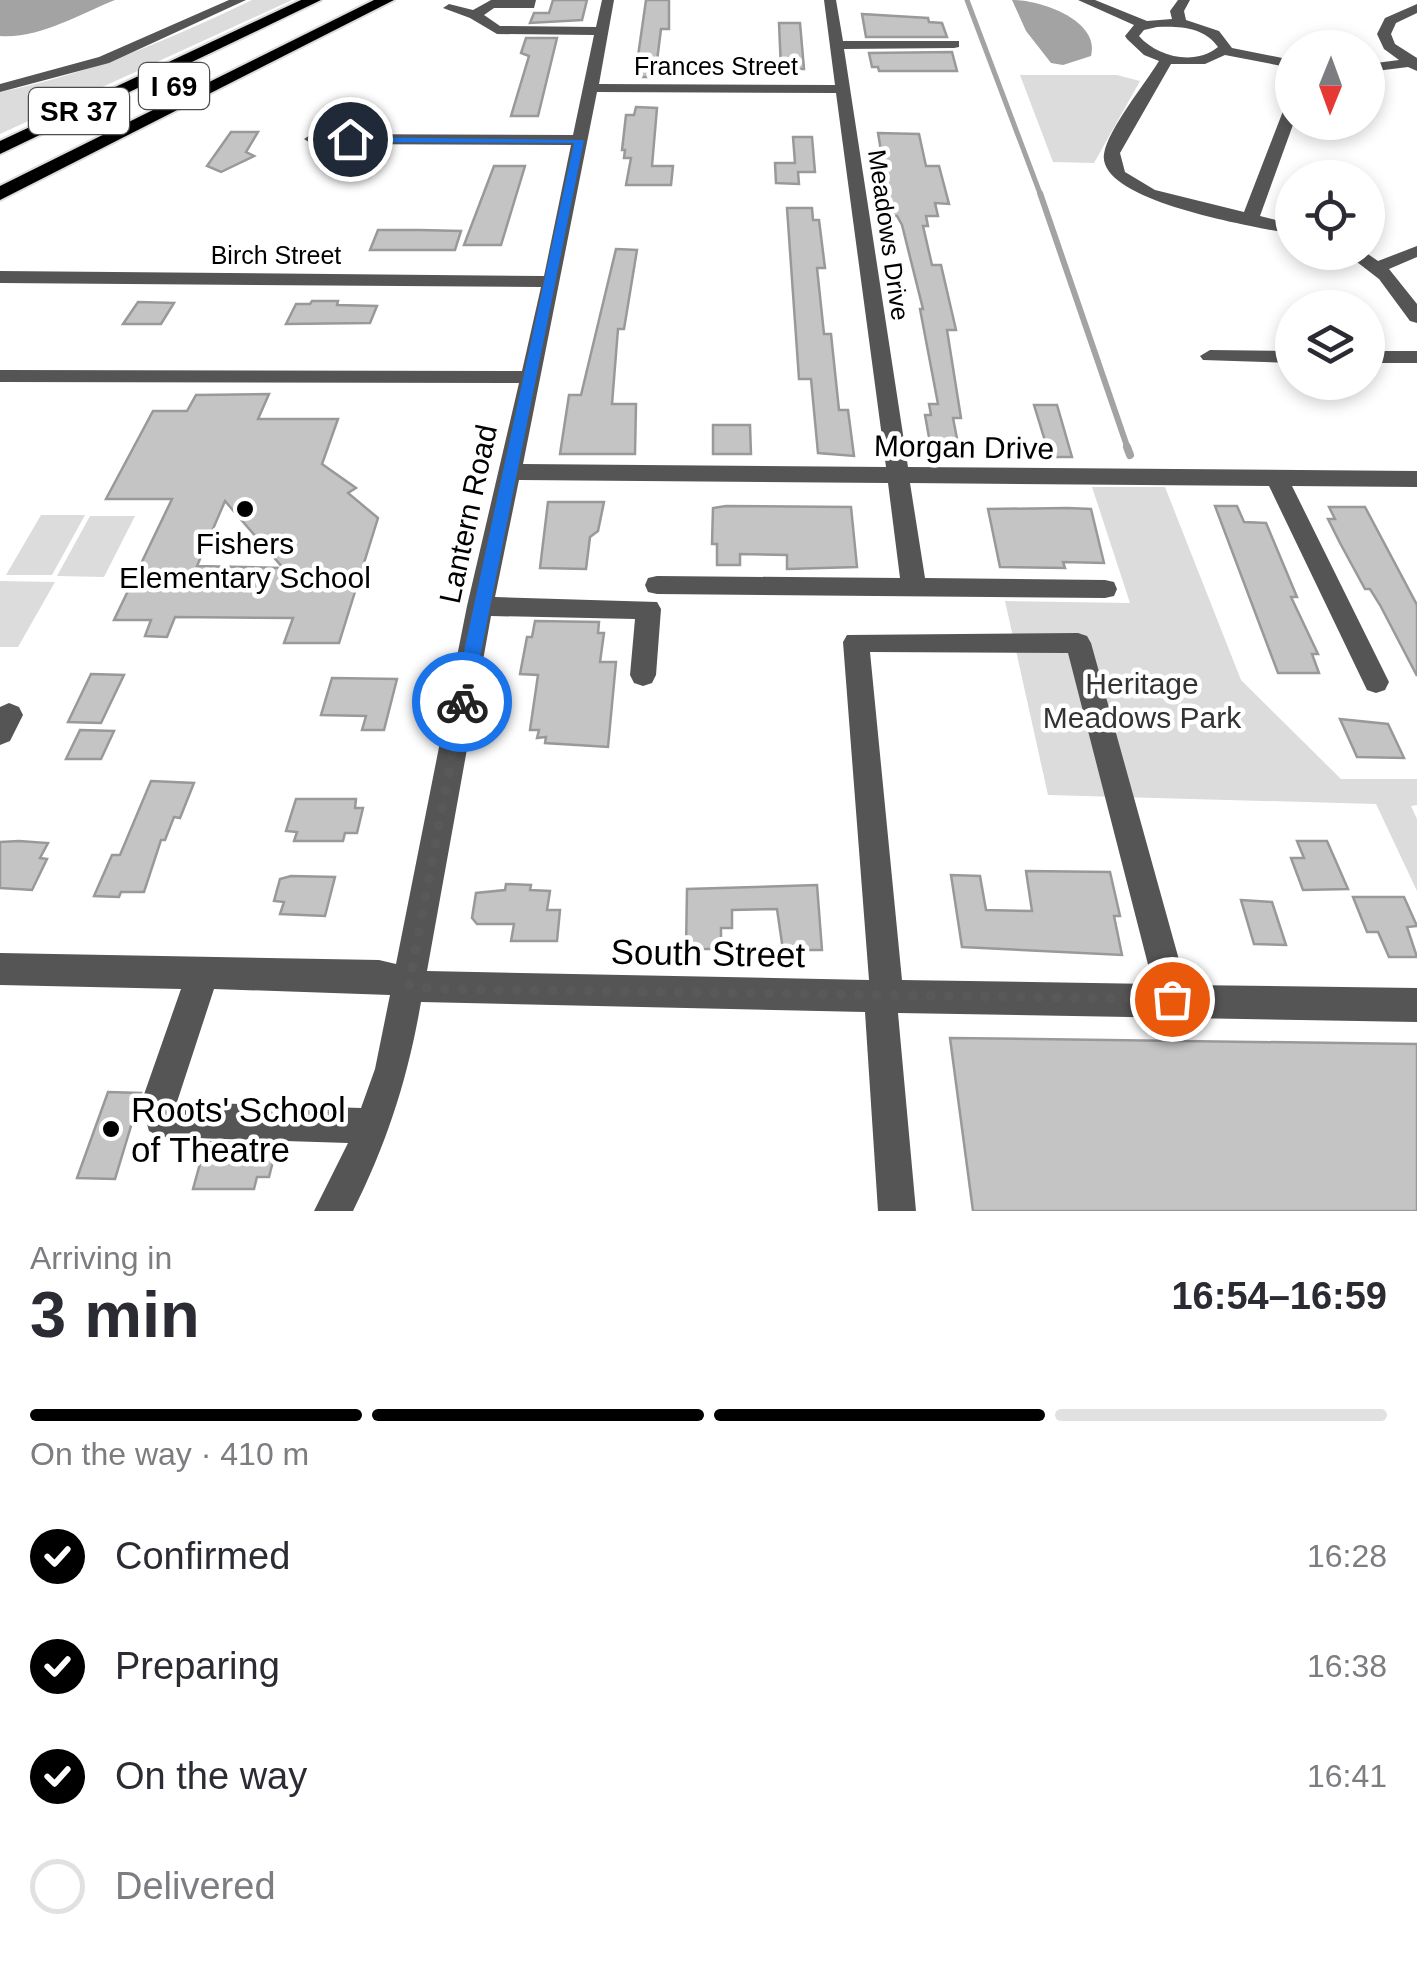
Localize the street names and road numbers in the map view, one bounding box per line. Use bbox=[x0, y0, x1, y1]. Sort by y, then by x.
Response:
street label: Frances Street bbox=[634, 52, 798, 80]
road number: I 69 bbox=[139, 63, 209, 109]
road number: SR 37 bbox=[29, 88, 129, 134]
street label: Meadows Drive bbox=[863, 148, 915, 322]
street label: Birch Street bbox=[211, 241, 341, 269]
street label: Lantern Road bbox=[433, 422, 503, 606]
street label: Morgan Drive bbox=[874, 429, 1054, 465]
street label: South Street bbox=[610, 932, 806, 974]

